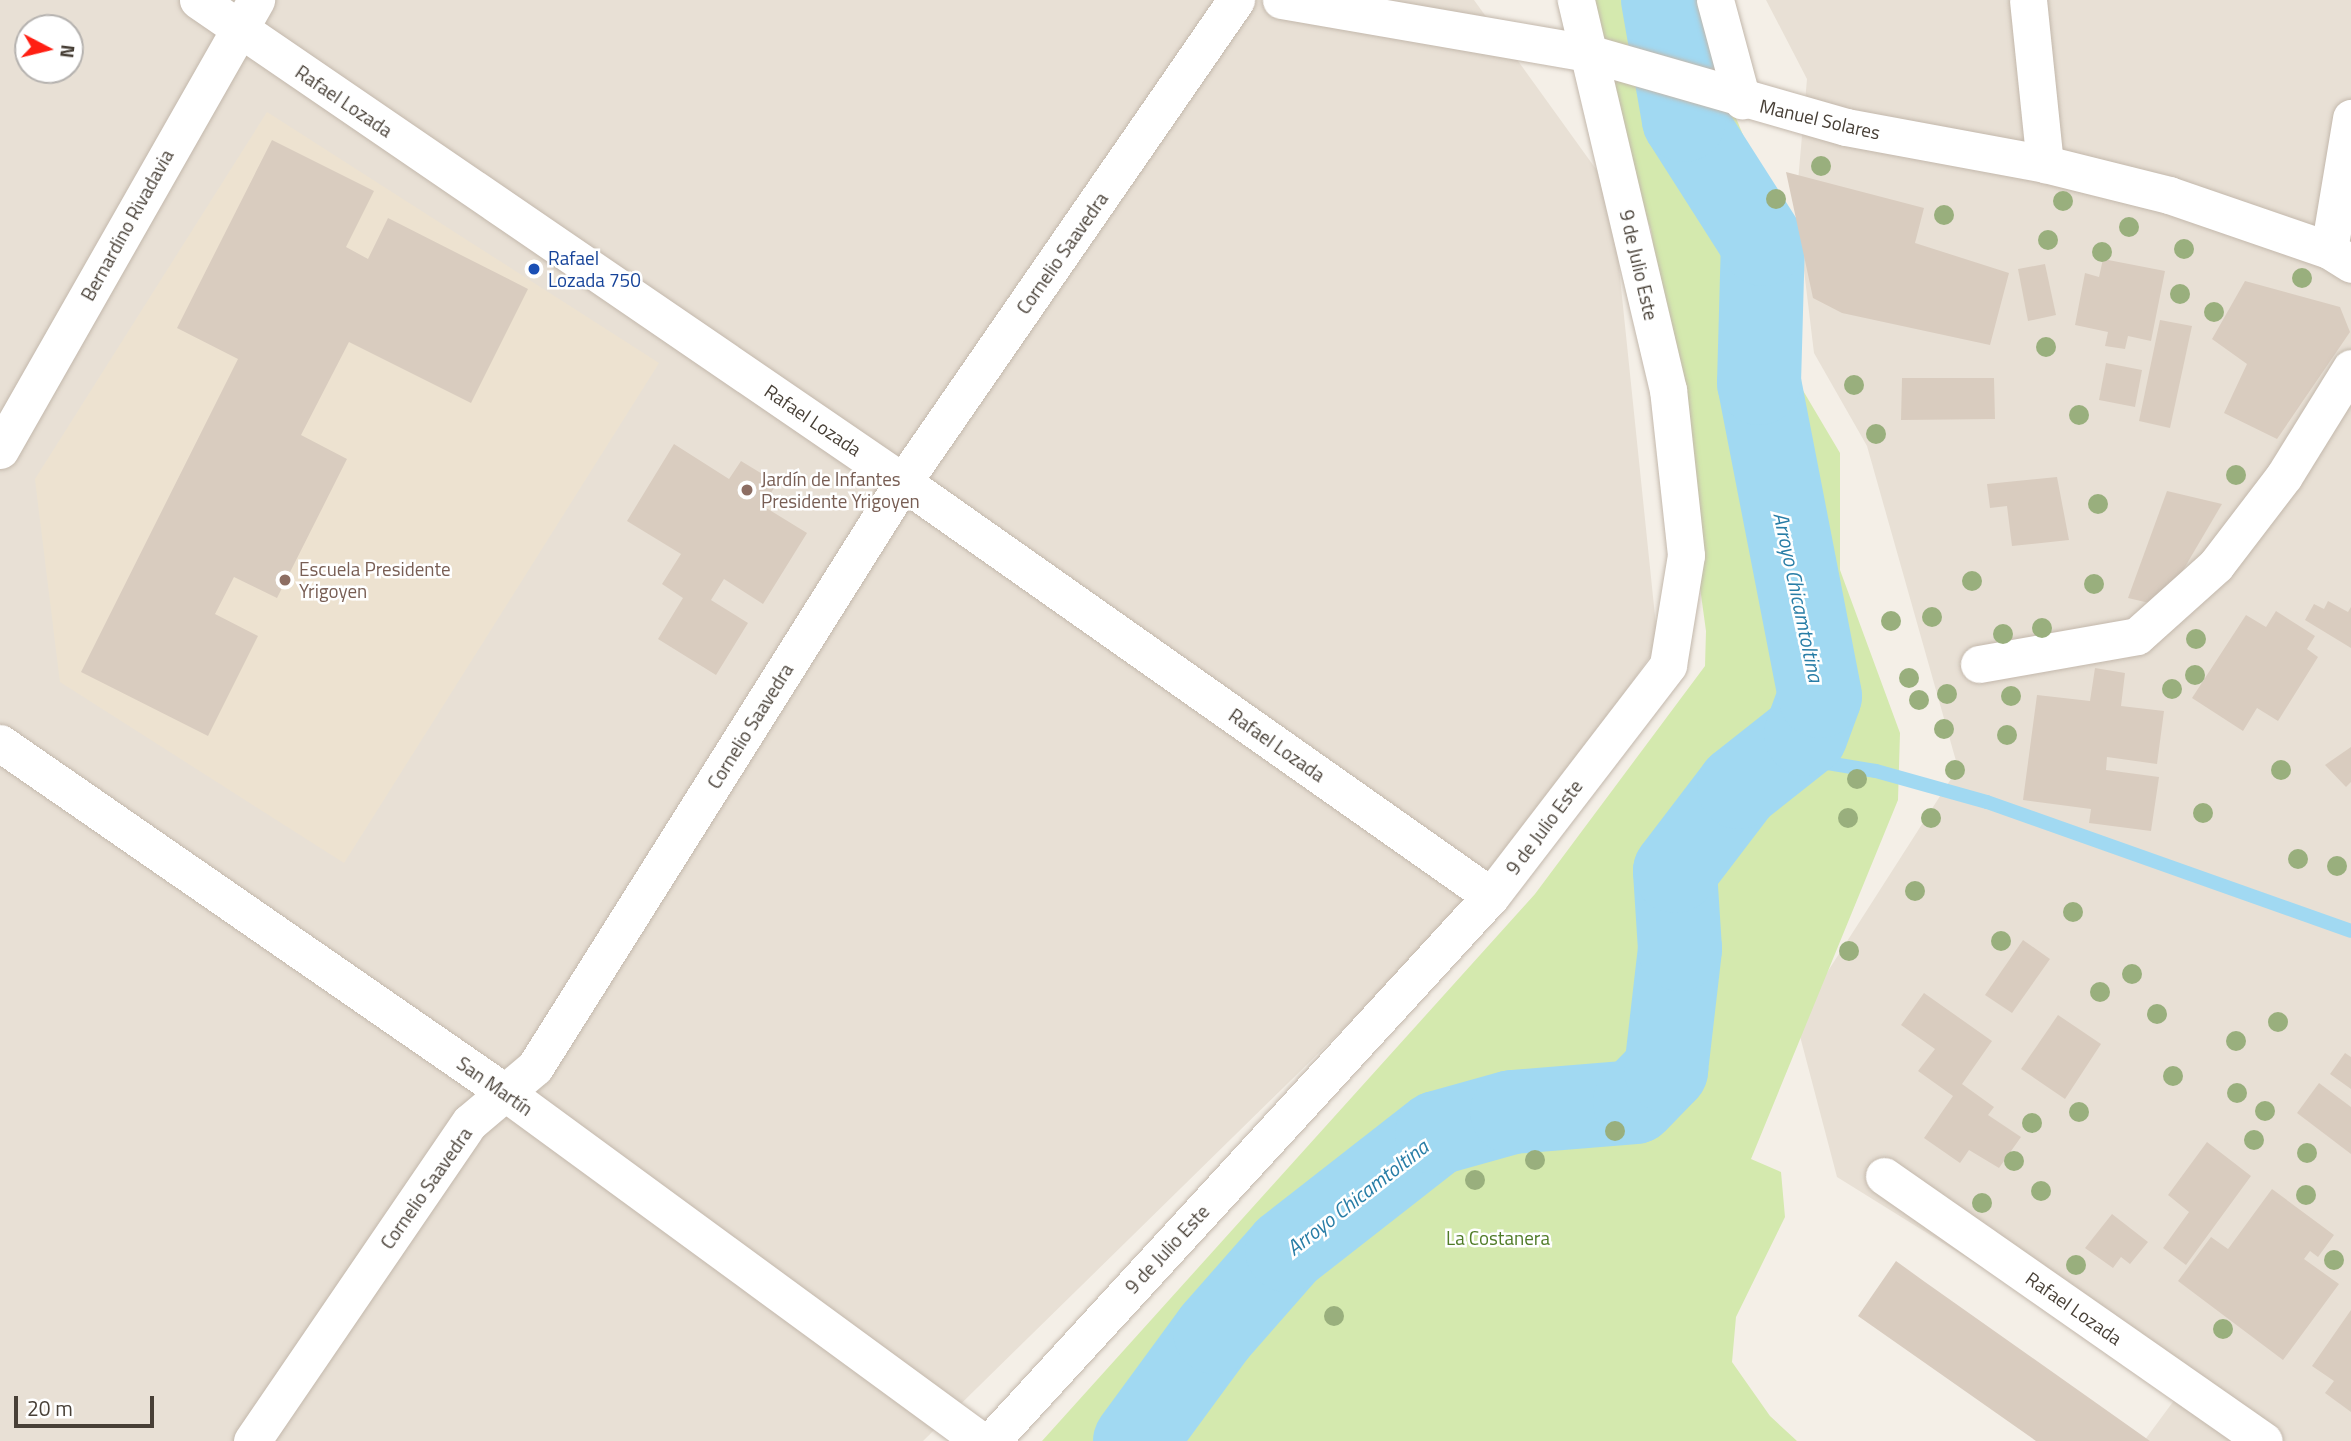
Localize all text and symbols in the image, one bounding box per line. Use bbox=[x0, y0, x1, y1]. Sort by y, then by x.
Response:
north arrow bbox=[14, 14, 84, 84]
text: N bbox=[53, 43, 84, 60]
street label: Rafael Lozada bbox=[291, 60, 397, 142]
street label: Manuel Solares bbox=[1758, 94, 1882, 144]
street label: Bernardino Rivadavia bbox=[76, 145, 178, 305]
street label: Cornelio Saavedra bbox=[1012, 188, 1112, 318]
street label: 9 de Julio Este bbox=[1615, 208, 1663, 322]
place label: Rafael Lozada 750 bbox=[548, 247, 641, 291]
marker: Rafael Lozada 750 bbox=[526, 261, 542, 277]
street label: Rafael Lozada bbox=[760, 379, 866, 461]
place label: Jardín de Infantes Presidente Yrigoyen bbox=[761, 468, 920, 512]
marker: Jardín de Infantes Presidente Yrigoyen bbox=[739, 482, 755, 498]
water label: Arroyo Chicamtoltina bbox=[1769, 510, 1829, 684]
place label: Escuela Presidente Yrigoyen bbox=[299, 558, 451, 602]
marker: Escuela Presidente Yrigoyen bbox=[277, 572, 293, 588]
street label: Cornelio Saavedra bbox=[702, 659, 798, 793]
street label: Rafael Lozada bbox=[1225, 704, 1329, 786]
street label: 9 de Julio Este bbox=[1501, 775, 1587, 879]
street label: San Martín bbox=[453, 1052, 537, 1120]
street label: Cornelio Saavedra bbox=[376, 1123, 476, 1253]
water label: Arroyo Chicamtoltina bbox=[1281, 1134, 1433, 1260]
street label: 9 de Julio Este bbox=[1120, 1200, 1214, 1298]
park label: La Costanera bbox=[1446, 1227, 1550, 1249]
street label: Rafael Lozada bbox=[2022, 1267, 2126, 1349]
scale bar bbox=[18, 1382, 158, 1426]
text: 20 m bbox=[27, 1392, 73, 1424]

